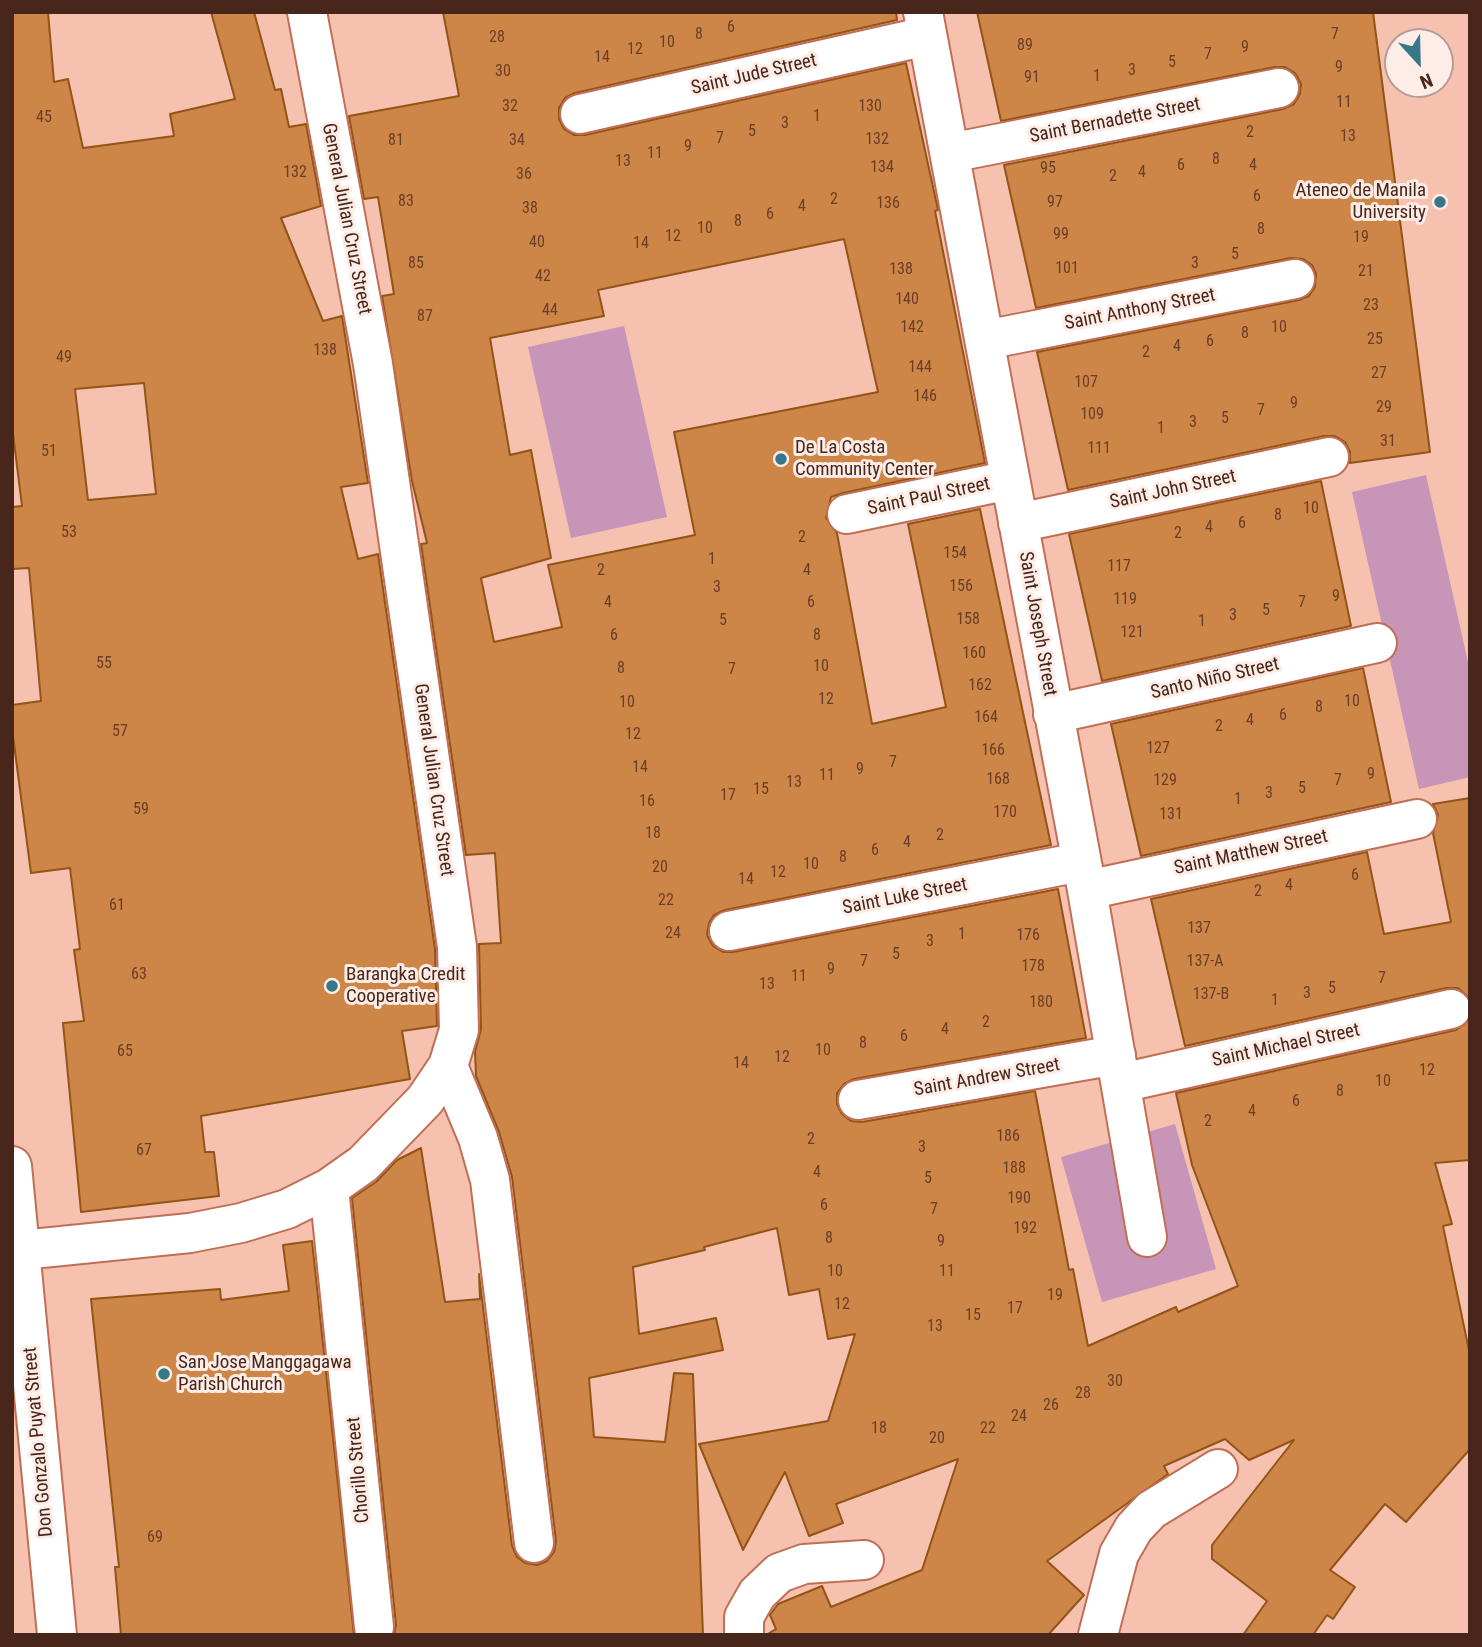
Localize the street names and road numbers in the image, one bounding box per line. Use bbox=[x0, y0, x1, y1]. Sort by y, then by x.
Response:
street label: Saint Jude Street bbox=[689, 49, 819, 101]
street label: Saint Bernadette Street bbox=[1028, 93, 1202, 149]
street label: General Julian Cruz Street bbox=[316, 122, 376, 316]
street label: Saint Anthony Street bbox=[1063, 284, 1217, 336]
street label: Saint John Street bbox=[1108, 465, 1238, 515]
street label: Saint Paul Street bbox=[866, 473, 992, 521]
street label: Saint Joseph Street bbox=[1013, 550, 1061, 698]
street label: Santo Niño Street bbox=[1148, 653, 1282, 705]
street label: General Julian Cruz Street bbox=[408, 682, 458, 878]
street label: Saint Matthew Street bbox=[1172, 826, 1330, 880]
street label: Saint Luke Street bbox=[841, 874, 969, 920]
street label: Saint Michael Street bbox=[1210, 1019, 1362, 1073]
street label: Saint Andrew Street bbox=[912, 1054, 1062, 1102]
street label: Don Gonzalo Puyat Street bbox=[19, 1346, 59, 1538]
street label: Chorillo Street bbox=[343, 1416, 375, 1524]

